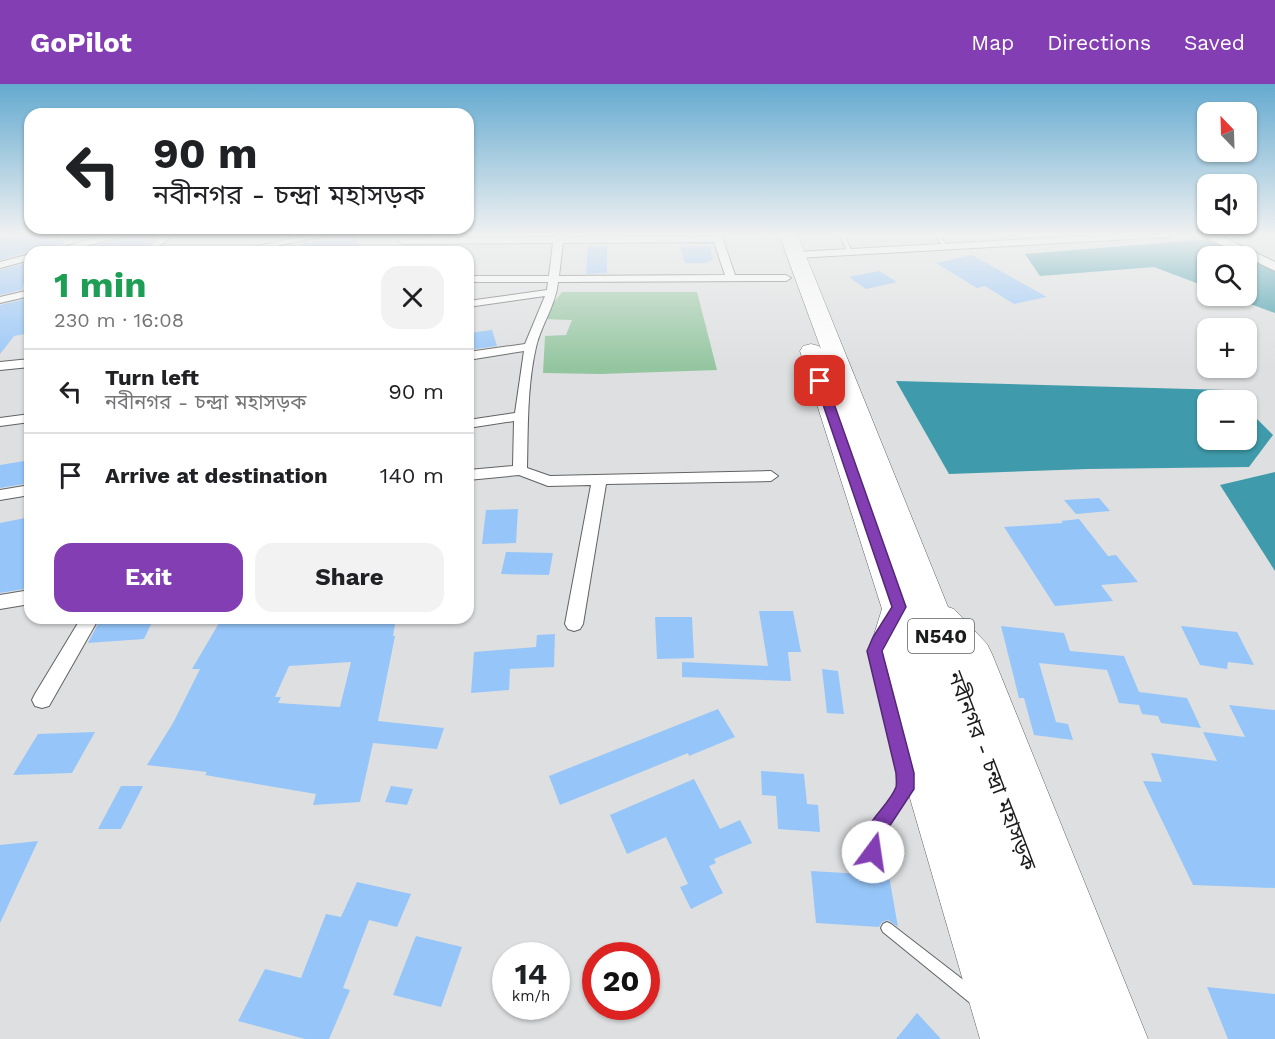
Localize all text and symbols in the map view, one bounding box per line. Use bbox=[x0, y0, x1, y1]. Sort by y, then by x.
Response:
text: GoPilot bbox=[30, 26, 132, 59]
text: Map bbox=[971, 30, 1014, 55]
text: Directions bbox=[1047, 30, 1151, 55]
text: Saved bbox=[1184, 30, 1245, 55]
north arrow bbox=[1197, 102, 1257, 162]
map controls bbox=[1197, 102, 1257, 450]
text: 90 m bbox=[153, 129, 257, 178]
icon: left bbox=[54, 132, 132, 210]
button: sound bbox=[1197, 174, 1257, 234]
text: নবীনগর - চন্দ্রা মহাসড়ক bbox=[153, 179, 425, 211]
button: search bbox=[1197, 246, 1257, 306]
text: 1 min bbox=[54, 264, 146, 306]
button: close bbox=[381, 266, 444, 329]
text: 230 m · 16:08 bbox=[54, 308, 184, 332]
button: + bbox=[1197, 318, 1257, 378]
pin bbox=[794, 355, 845, 406]
icon: arrive bbox=[803, 364, 836, 397]
text: Turn left bbox=[105, 365, 199, 390]
icon: left bbox=[54, 375, 87, 408]
text: 90 m bbox=[388, 379, 444, 404]
text: নবীনগর - চন্দ্রা মহাসড়ক bbox=[105, 390, 306, 414]
button: − bbox=[1197, 390, 1257, 450]
icon: arrive bbox=[54, 459, 87, 492]
text: Arrive at destination bbox=[105, 463, 328, 488]
text: 140 m bbox=[380, 463, 444, 488]
button: Exit bbox=[54, 543, 243, 612]
button: Share bbox=[255, 543, 444, 612]
road number: N540 bbox=[908, 619, 974, 653]
street label: নবীনগর - চন্দ্রা মহাসড়ক bbox=[943, 667, 1042, 875]
position arrow bbox=[841, 820, 905, 884]
speed limit sign: 20 bbox=[582, 942, 660, 1020]
text: 14 bbox=[515, 956, 547, 991]
text: km/h bbox=[512, 987, 550, 1005]

